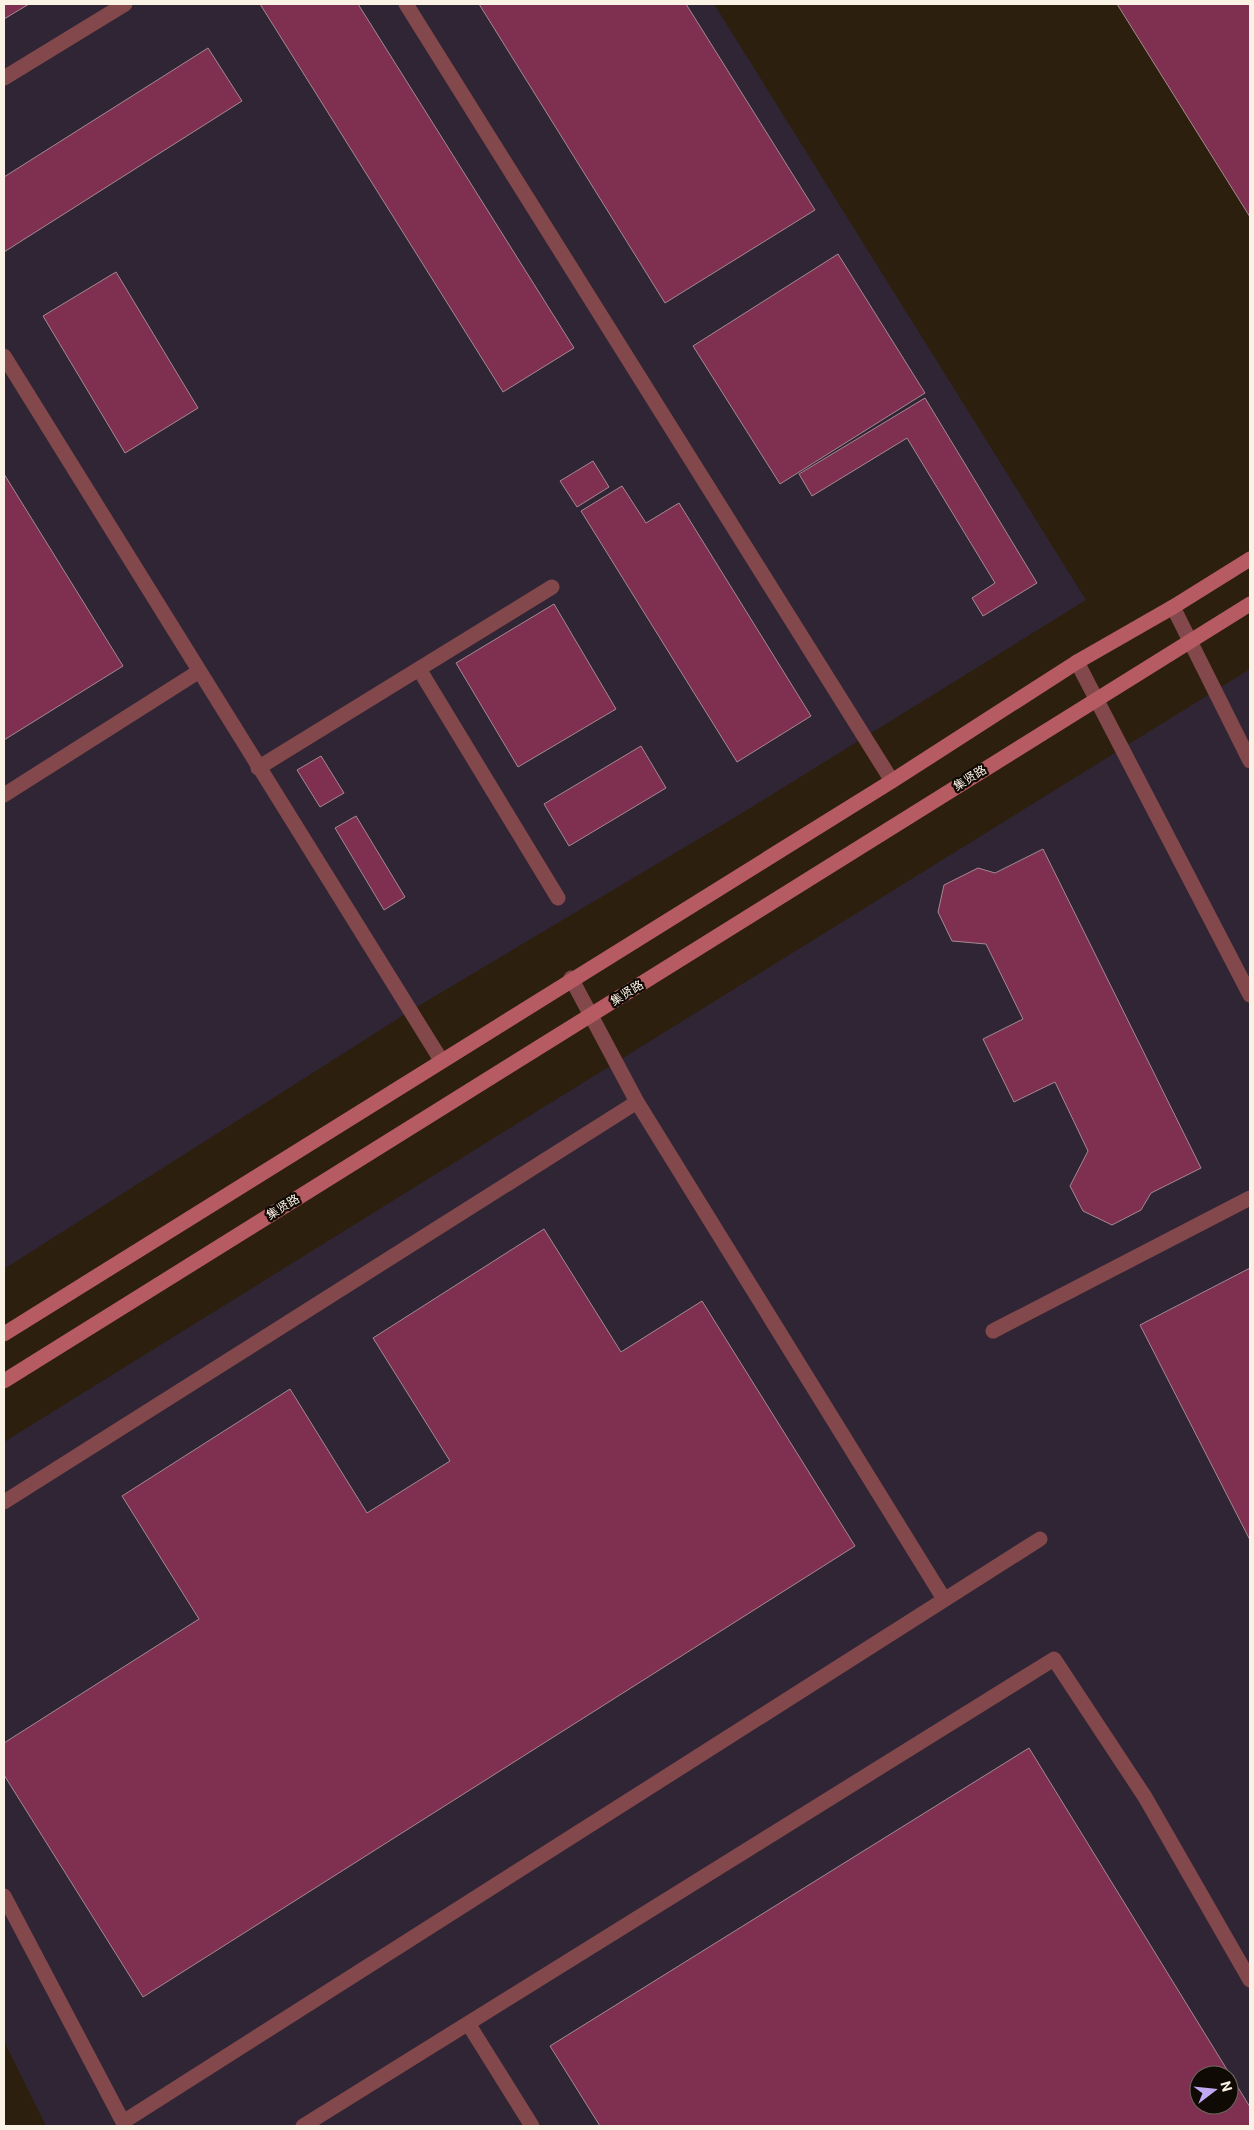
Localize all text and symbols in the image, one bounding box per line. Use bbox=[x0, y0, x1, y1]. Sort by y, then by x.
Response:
street label: 集贤路 bbox=[951, 763, 989, 793]
street label: 集贤路 bbox=[608, 978, 646, 1008]
street label: 集贤路 bbox=[264, 1192, 302, 1222]
north arrow bbox=[1189, 2065, 1239, 2115]
text: N bbox=[1217, 2079, 1236, 2093]

